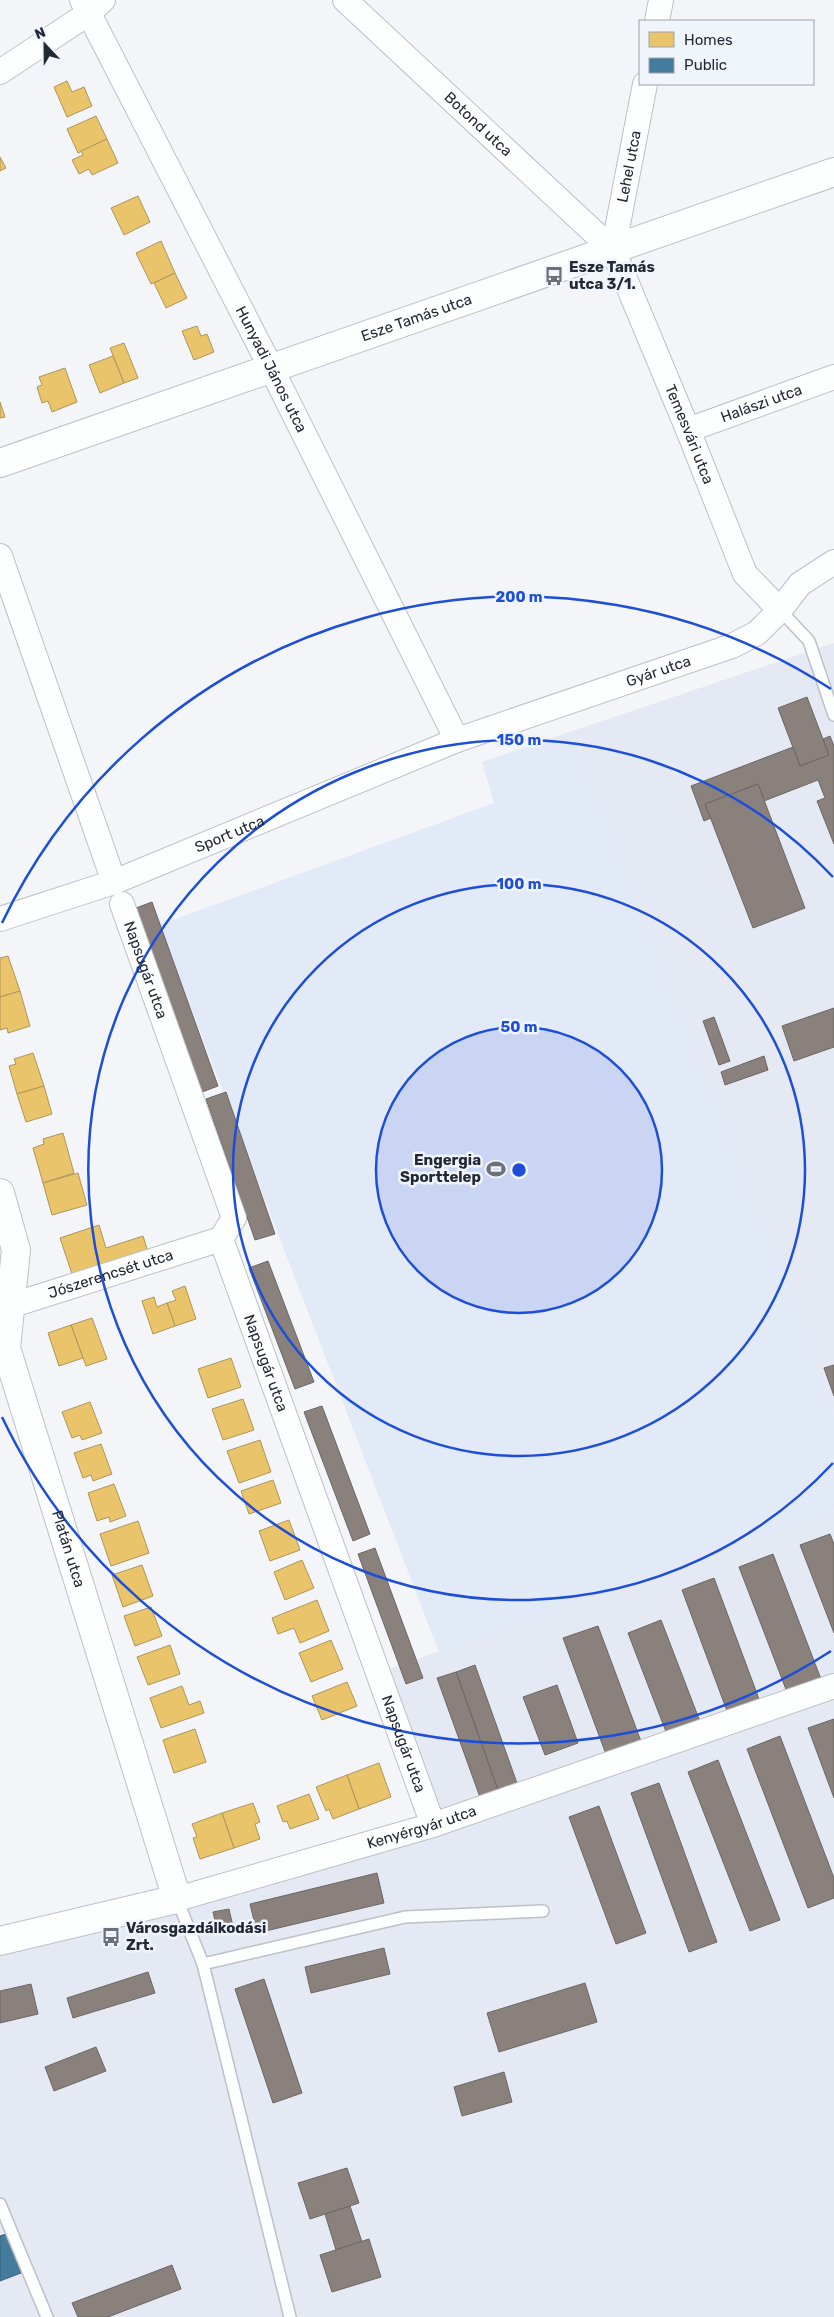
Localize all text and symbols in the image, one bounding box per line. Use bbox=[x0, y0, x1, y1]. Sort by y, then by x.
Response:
north arrow bbox=[20, 20, 70, 70]
legend bbox=[639, 20, 814, 85]
text: N bbox=[32, 24, 48, 43]
text: Homes bbox=[684, 31, 733, 49]
text: Public bbox=[684, 56, 727, 74]
street label: Botond utca bbox=[440, 88, 516, 160]
street label: Lehel utca bbox=[613, 129, 645, 204]
place label: Esze Tamás utca 3/1. bbox=[569, 258, 655, 293]
bus stop icon: Esze Tamás utca 3/1. bbox=[543, 265, 565, 287]
street label: Esze Tamás utca bbox=[359, 290, 474, 345]
street label: Hunyadi János utca bbox=[232, 303, 311, 436]
street label: Halászi utca bbox=[718, 380, 804, 426]
street label: Temesvári utca bbox=[661, 382, 717, 487]
text: 200 m bbox=[495, 588, 543, 606]
street label: Gyár utca bbox=[624, 652, 693, 690]
text: 150 m bbox=[497, 731, 541, 749]
street label: Sport utca bbox=[192, 812, 267, 857]
text: 100 m bbox=[497, 875, 541, 893]
street label: Napsugár utca bbox=[120, 919, 171, 1021]
text: 50 m bbox=[501, 1018, 537, 1036]
place label: Engergia Sporttelep bbox=[400, 1151, 481, 1186]
sports icon: Engergia Sporttelep bbox=[485, 1158, 507, 1180]
centre of rings bbox=[510, 1161, 528, 1179]
street label: Jószerencsét utca bbox=[46, 1246, 175, 1302]
street label: Napsugár utca bbox=[240, 1312, 292, 1414]
street label: Platán utca bbox=[48, 1508, 89, 1590]
street label: Napsugár utca bbox=[378, 1693, 429, 1795]
street label: Kenyérgyár utca bbox=[365, 1802, 479, 1853]
place label: Városgazdálkodási Zrt. bbox=[126, 1919, 266, 1954]
bus stop icon: Városgazdálkodási Zrt. bbox=[100, 1926, 122, 1948]

